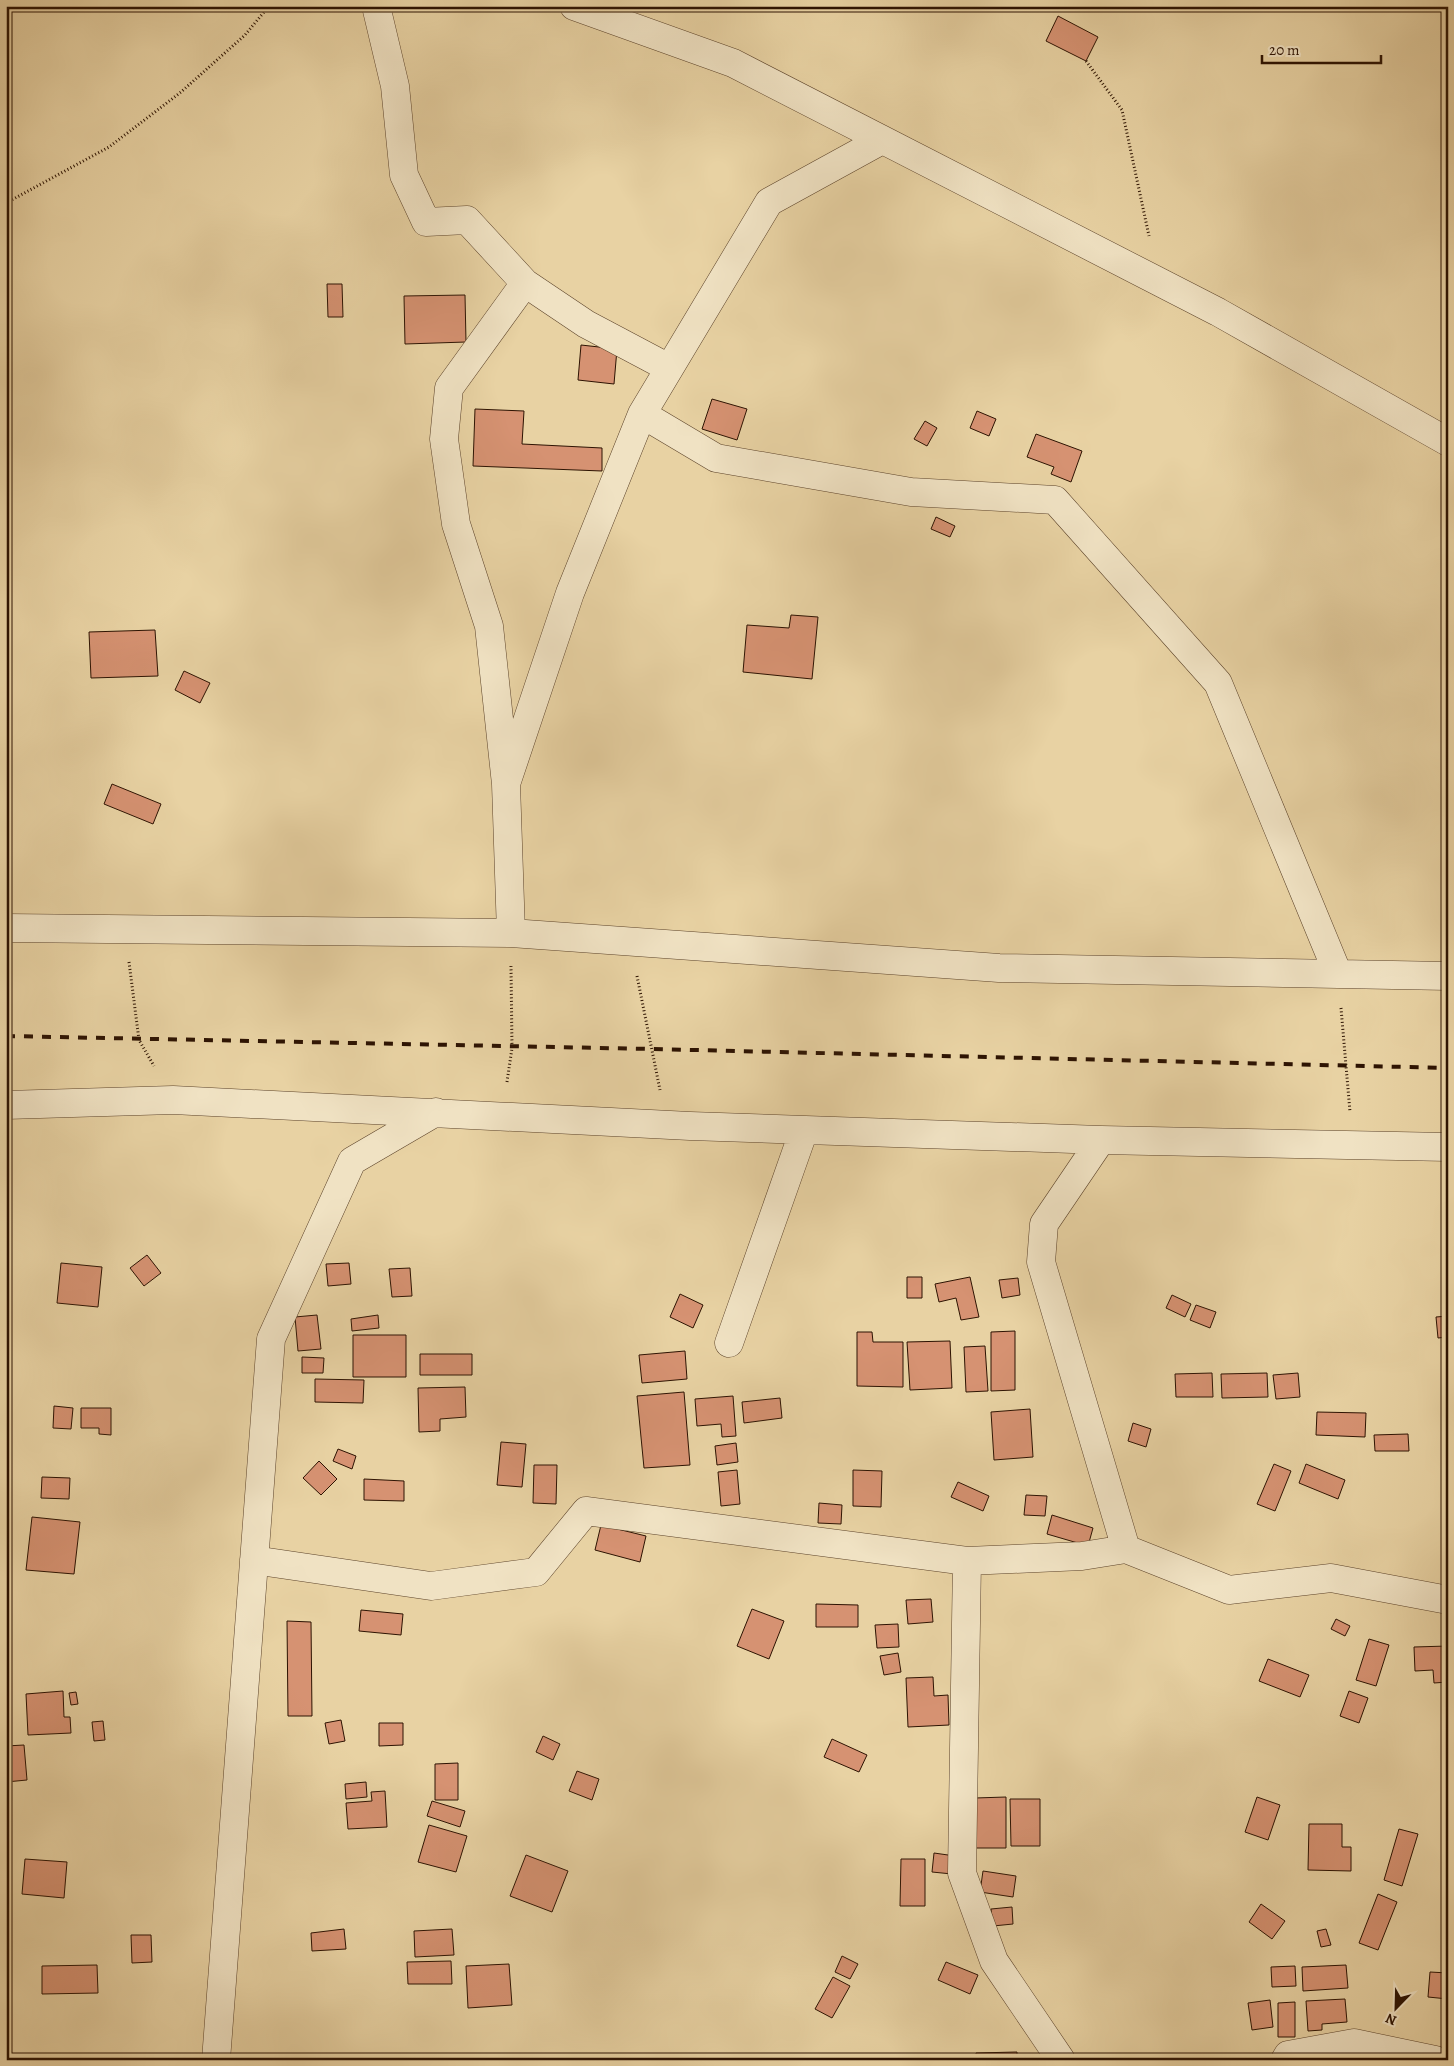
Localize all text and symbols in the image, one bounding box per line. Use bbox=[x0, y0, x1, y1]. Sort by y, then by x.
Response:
scale bar bbox=[1262, 32, 1380, 64]
text: 20 m bbox=[1269, 40, 1300, 60]
north arrow bbox=[1372, 1984, 1422, 2034]
text: N bbox=[1383, 2009, 1400, 2030]

